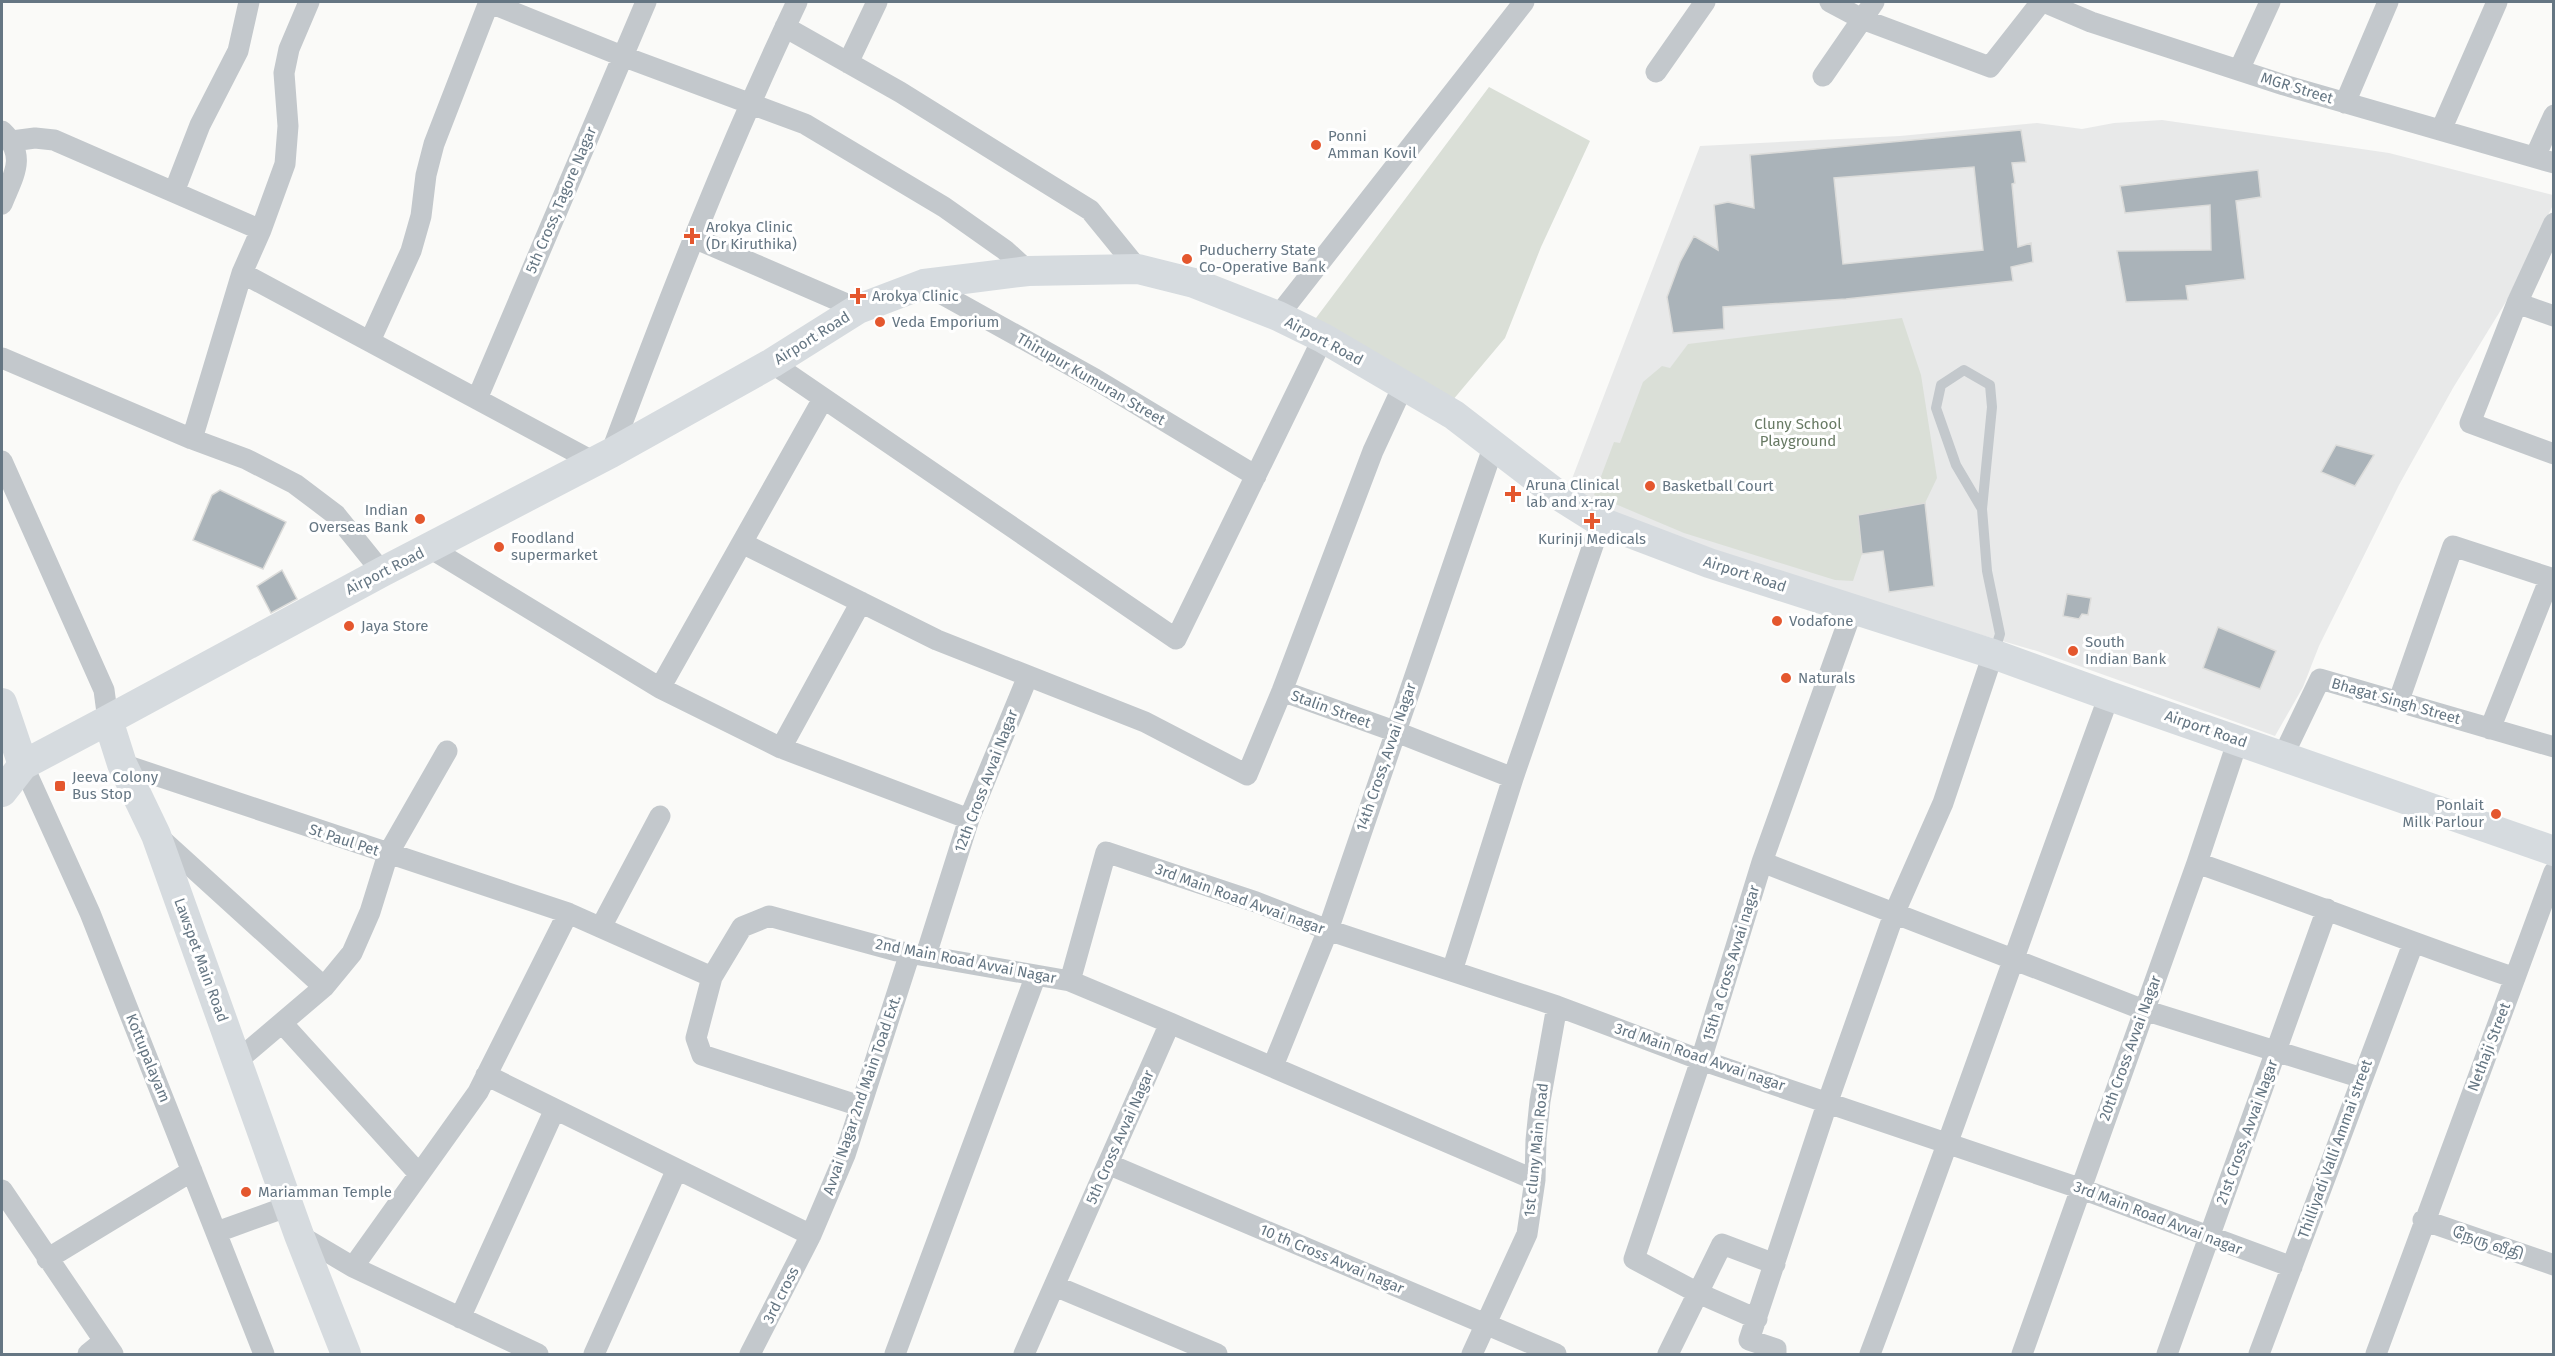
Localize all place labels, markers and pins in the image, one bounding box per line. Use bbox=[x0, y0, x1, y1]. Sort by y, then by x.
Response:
place label: Ponni Amman Kovil bbox=[1328, 127, 1417, 162]
marker: Ponni Amman Kovil bbox=[1309, 138, 1323, 152]
place label: Arokya Clinic (Dr Kiruthika) bbox=[706, 218, 797, 253]
marker: Arokya Clinic (Dr Kiruthika) bbox=[683, 227, 701, 245]
place label: Puducherry State Co-Operative Bank bbox=[1199, 241, 1326, 276]
marker: Puducherry State Co-Operative Bank bbox=[1180, 252, 1194, 266]
marker: Arokya Clinic bbox=[849, 287, 867, 305]
place label: Arokya Clinic bbox=[872, 287, 959, 305]
place label: Veda Emporium bbox=[892, 313, 999, 331]
marker: Veda Emporium bbox=[873, 315, 887, 329]
place label: Aruna Clinical lab and x-ray bbox=[1526, 476, 1620, 511]
place label: Basketball Court bbox=[1662, 477, 1774, 495]
marker: Basketball Court bbox=[1643, 479, 1657, 493]
marker: Aruna Clinical lab and x-ray bbox=[1504, 485, 1522, 503]
place label: Indian Overseas Bank bbox=[309, 501, 408, 536]
marker: Indian Overseas Bank bbox=[413, 512, 427, 526]
marker: Kurinji Medicals bbox=[1585, 514, 1599, 528]
place label: Foodland supermarket bbox=[511, 529, 598, 564]
place label: Kurinji Medicals bbox=[1538, 530, 1646, 548]
marker: Foodland supermarket bbox=[492, 540, 506, 554]
place label: Vodafone bbox=[1789, 612, 1853, 630]
marker: Vodafone bbox=[1770, 614, 1784, 628]
place label: Jaya Store bbox=[361, 617, 428, 635]
marker: Jaya Store bbox=[342, 619, 356, 633]
place label: South Indian Bank bbox=[2085, 633, 2166, 668]
marker: South Indian Bank bbox=[2066, 644, 2080, 658]
place label: Naturals bbox=[1798, 669, 1855, 687]
marker: Naturals bbox=[1779, 671, 1793, 685]
place label: Jeeva Colony Bus Stop bbox=[72, 768, 159, 803]
marker: Jeeva Colony Bus Stop bbox=[53, 779, 67, 793]
place label: Ponlait Milk Parlour bbox=[2403, 796, 2485, 831]
marker: Ponlait Milk Parlour bbox=[2489, 807, 2503, 821]
place label: Mariamman Temple bbox=[258, 1183, 392, 1201]
marker: Mariamman Temple bbox=[239, 1185, 253, 1199]

